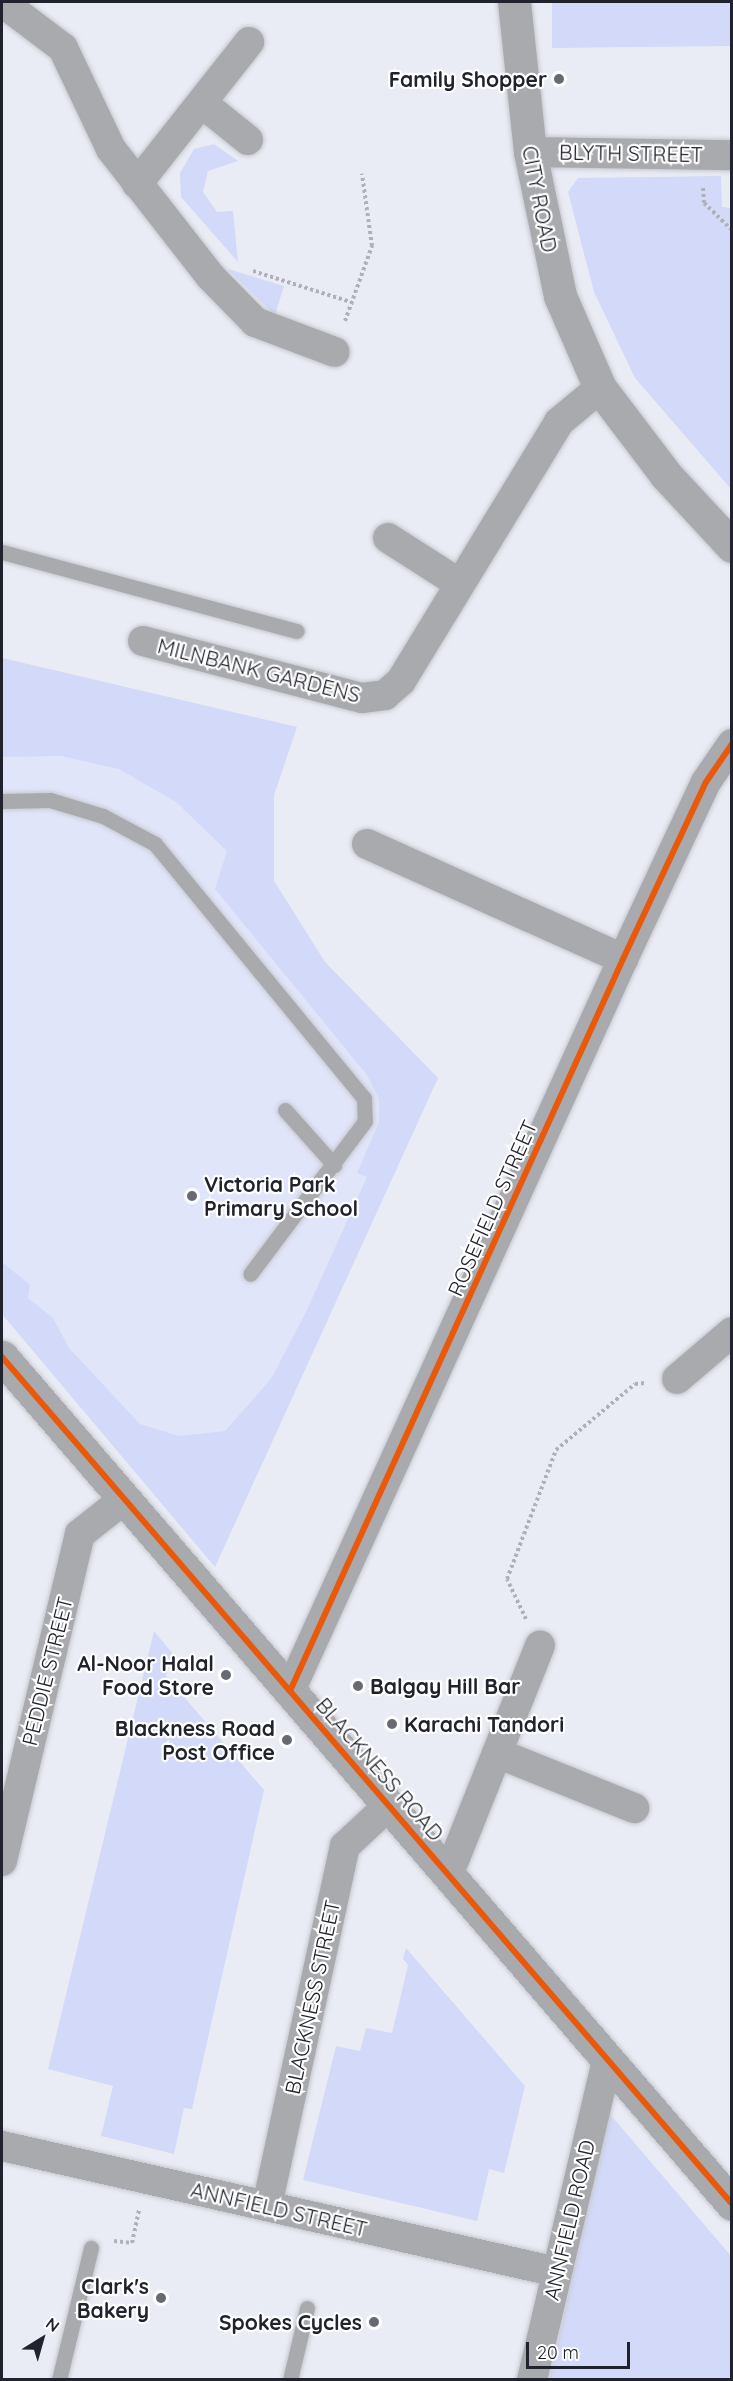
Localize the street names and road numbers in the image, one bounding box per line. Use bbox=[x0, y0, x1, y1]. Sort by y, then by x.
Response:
street label: BLYTH STREET bbox=[559, 139, 703, 167]
street label: CITY ROAD bbox=[517, 144, 563, 254]
street label: MILNBANK GARDENS bbox=[155, 633, 363, 707]
street label: ROSEFIELD STREET bbox=[442, 1116, 542, 1300]
street label: PEDDIE STREET bbox=[16, 1594, 78, 1748]
street label: BLACKNESS ROAD bbox=[311, 1692, 449, 1846]
street label: BLACKNESS STREET bbox=[279, 1898, 345, 2096]
street label: ANNFIELD ROAD bbox=[538, 2137, 600, 2303]
street label: ANNFIELD STREET bbox=[188, 2176, 370, 2242]

